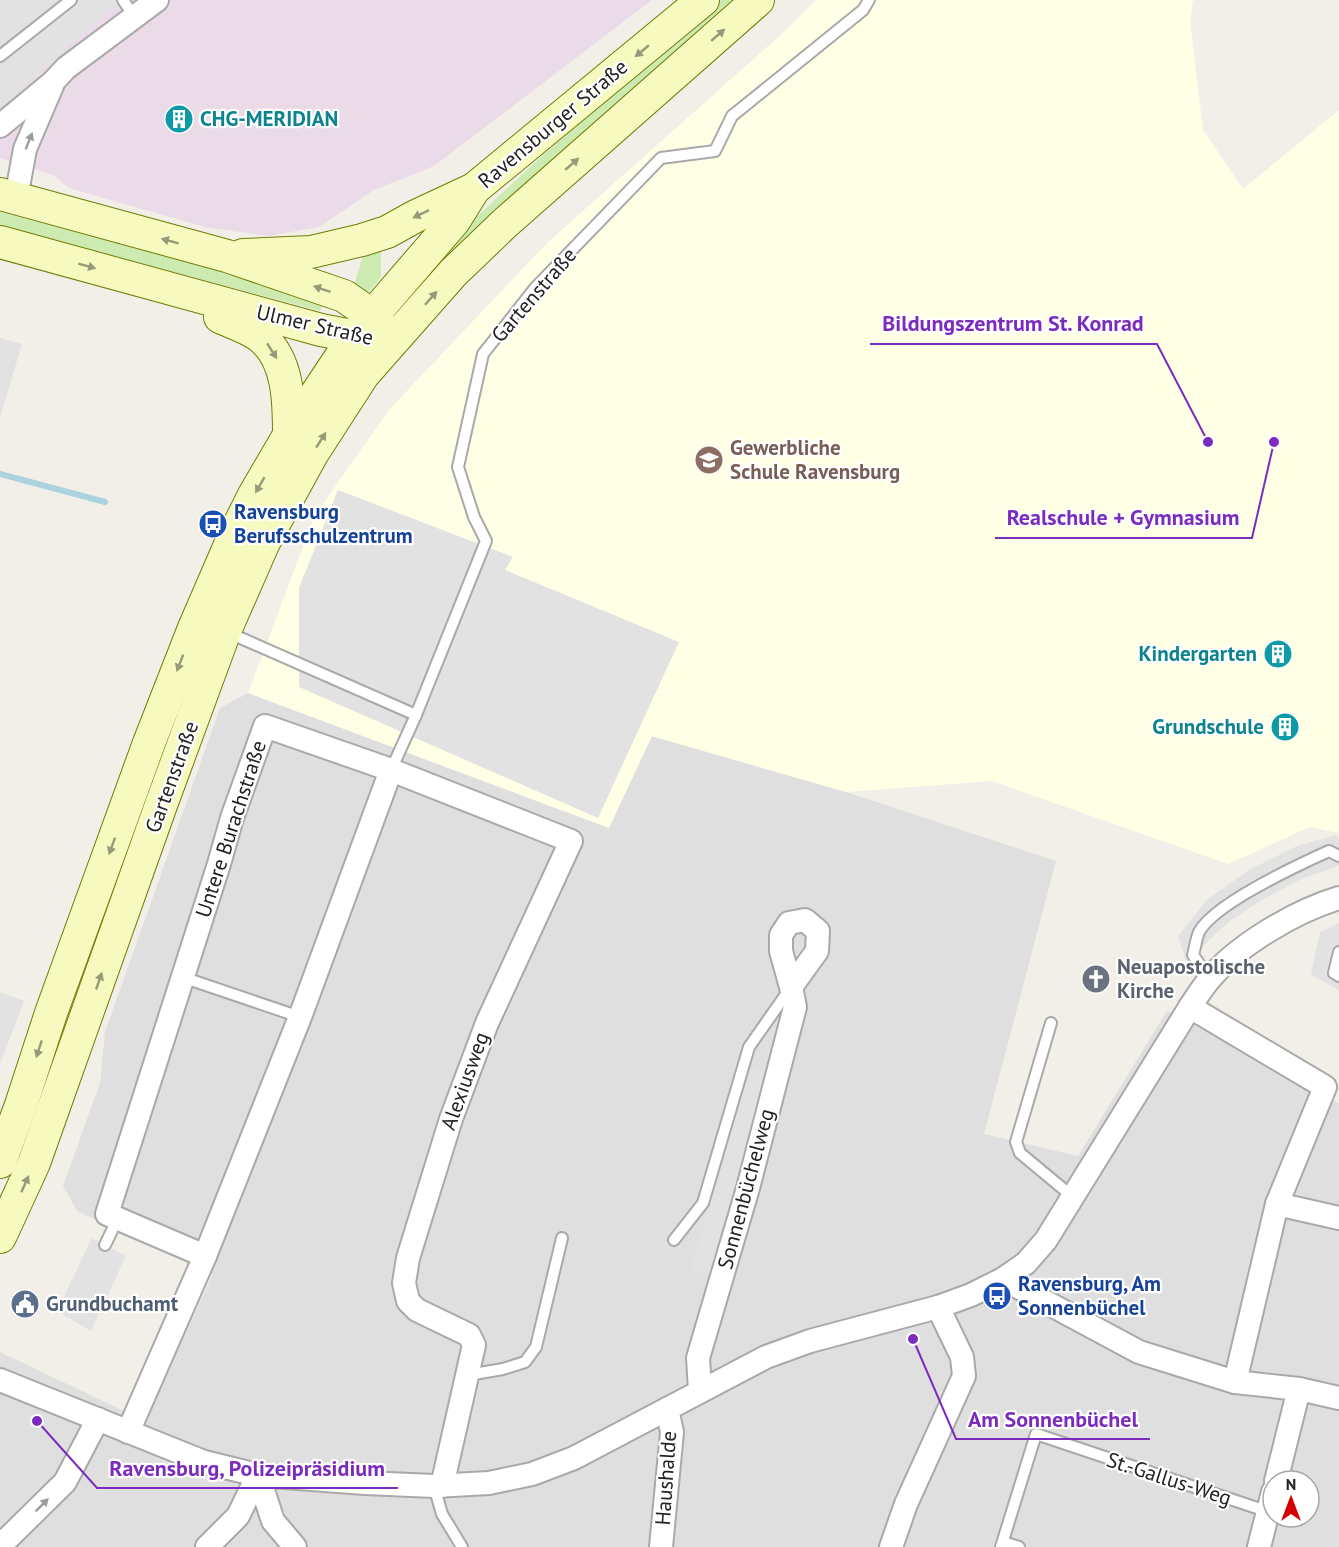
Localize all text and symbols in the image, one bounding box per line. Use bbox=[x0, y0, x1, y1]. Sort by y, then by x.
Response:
one-way arrow bbox=[710, 29, 725, 42]
one-way arrow bbox=[634, 44, 649, 56]
street label: Ravensburger Straße bbox=[472, 53, 633, 194]
building icon: CHG-MERIDIAN bbox=[163, 103, 195, 135]
place label: CHG-MERIDIAN bbox=[200, 105, 338, 132]
one-way arrow bbox=[24, 132, 34, 150]
one-way arrow bbox=[564, 158, 579, 171]
one-way arrow bbox=[413, 209, 430, 218]
one-way arrow bbox=[161, 235, 179, 245]
street label: Gartenstraße bbox=[485, 242, 582, 348]
one-way arrow bbox=[78, 262, 96, 271]
one-way arrow bbox=[313, 283, 331, 293]
one-way arrow bbox=[424, 291, 437, 306]
street label: Ulmer Straße bbox=[254, 298, 376, 351]
callout: Bildungszentrum St. Konrad bbox=[870, 304, 1157, 344]
text: Bildungszentrum St. Konrad bbox=[882, 309, 1144, 337]
one-way arrow bbox=[266, 343, 278, 359]
one-way arrow bbox=[315, 433, 327, 449]
place label: Gewerbliche Schule Ravensburg bbox=[730, 434, 900, 485]
school or university icon: Gewerbliche Schule Ravensburg bbox=[693, 444, 725, 476]
one-way arrow bbox=[254, 477, 265, 493]
place label: Ravensburg Berufsschulzentrum bbox=[234, 498, 413, 549]
callout: Realschule + Gymnasium bbox=[995, 498, 1252, 538]
text: Realschule + Gymnasium bbox=[1007, 503, 1239, 531]
bus stop icon: Ravensburg Berufsschulzentrum bbox=[197, 508, 229, 540]
building icon: Kindergarten bbox=[1262, 638, 1294, 670]
place label: Kindergarten bbox=[1139, 640, 1257, 667]
one-way arrow bbox=[175, 654, 184, 672]
building icon: Grundschule bbox=[1269, 711, 1301, 743]
place label: Grundschule bbox=[1152, 713, 1264, 740]
street label: Gartenstraße bbox=[139, 717, 204, 836]
street label: Untere Burachstraße bbox=[189, 737, 272, 921]
one-way arrow bbox=[106, 837, 116, 855]
place label: Neuapostolische Kirche bbox=[1117, 953, 1265, 1004]
church icon: Neuapostolische Kirche bbox=[1080, 963, 1112, 995]
one-way arrow bbox=[94, 972, 104, 990]
street label: Alexiusweg bbox=[434, 1028, 495, 1133]
one-way arrow bbox=[34, 1040, 44, 1058]
street label: Sonnenbüchelweg bbox=[711, 1106, 780, 1272]
one-way arrow bbox=[20, 1174, 30, 1192]
place label: Ravensburg, Am Sonnenbüchel bbox=[1018, 1270, 1161, 1321]
bus stop icon: Ravensburg, Am Sonnenbüchel bbox=[981, 1280, 1013, 1312]
public building icon: Grundbuchamt bbox=[9, 1288, 41, 1320]
place label: Grundbuchamt bbox=[46, 1290, 179, 1317]
callout: Am Sonnenbüchel bbox=[956, 1399, 1150, 1439]
text: Am Sonnenbüchel bbox=[968, 1405, 1139, 1433]
street label: Haushalde bbox=[649, 1430, 682, 1526]
street label: St.-Gallus-Weg bbox=[1103, 1446, 1235, 1511]
callout: Ravensburg, Polizeipräsidium bbox=[97, 1448, 398, 1488]
text: Ravensburg, Polizeipräsidium bbox=[109, 1454, 385, 1482]
north arrow bbox=[1261, 1469, 1321, 1529]
text: N bbox=[1286, 1474, 1296, 1494]
one-way arrow bbox=[34, 1499, 48, 1513]

